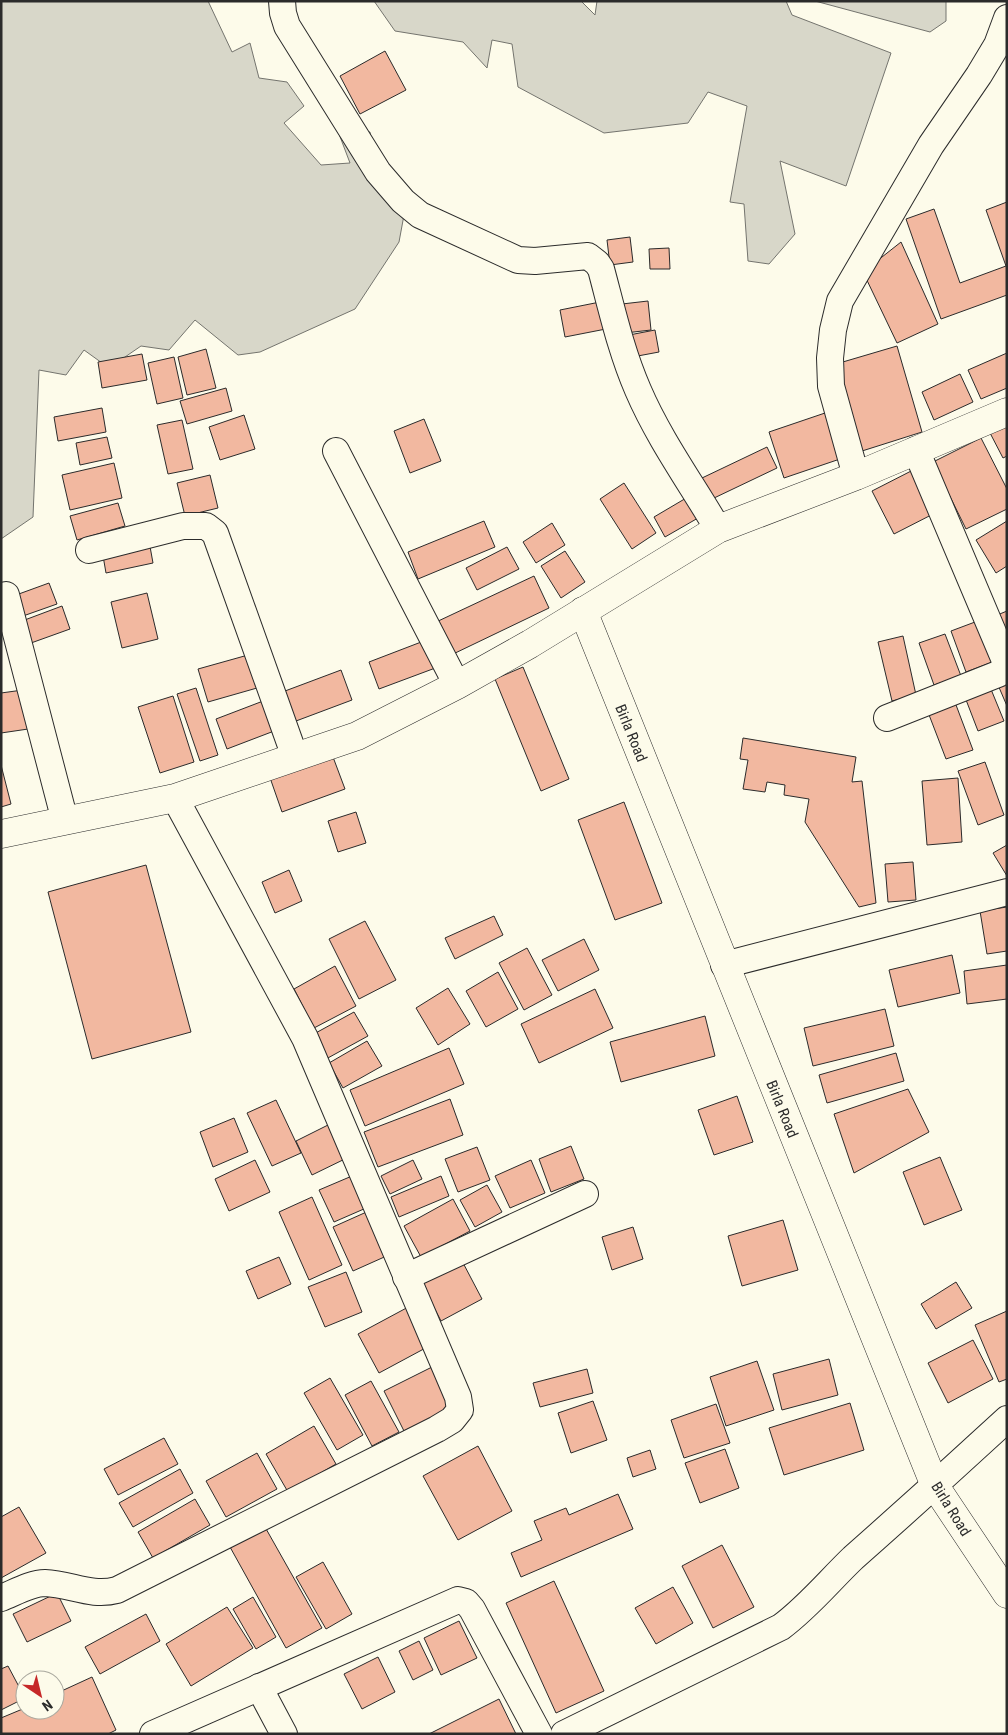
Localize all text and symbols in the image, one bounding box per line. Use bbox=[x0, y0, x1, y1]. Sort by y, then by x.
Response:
street label: Birla Road bbox=[611, 702, 651, 764]
street label: Birla Road bbox=[762, 1078, 802, 1140]
street label: Birla Road bbox=[927, 1479, 975, 1539]
north arrow bbox=[15, 1670, 65, 1720]
text: N bbox=[39, 1697, 56, 1715]

